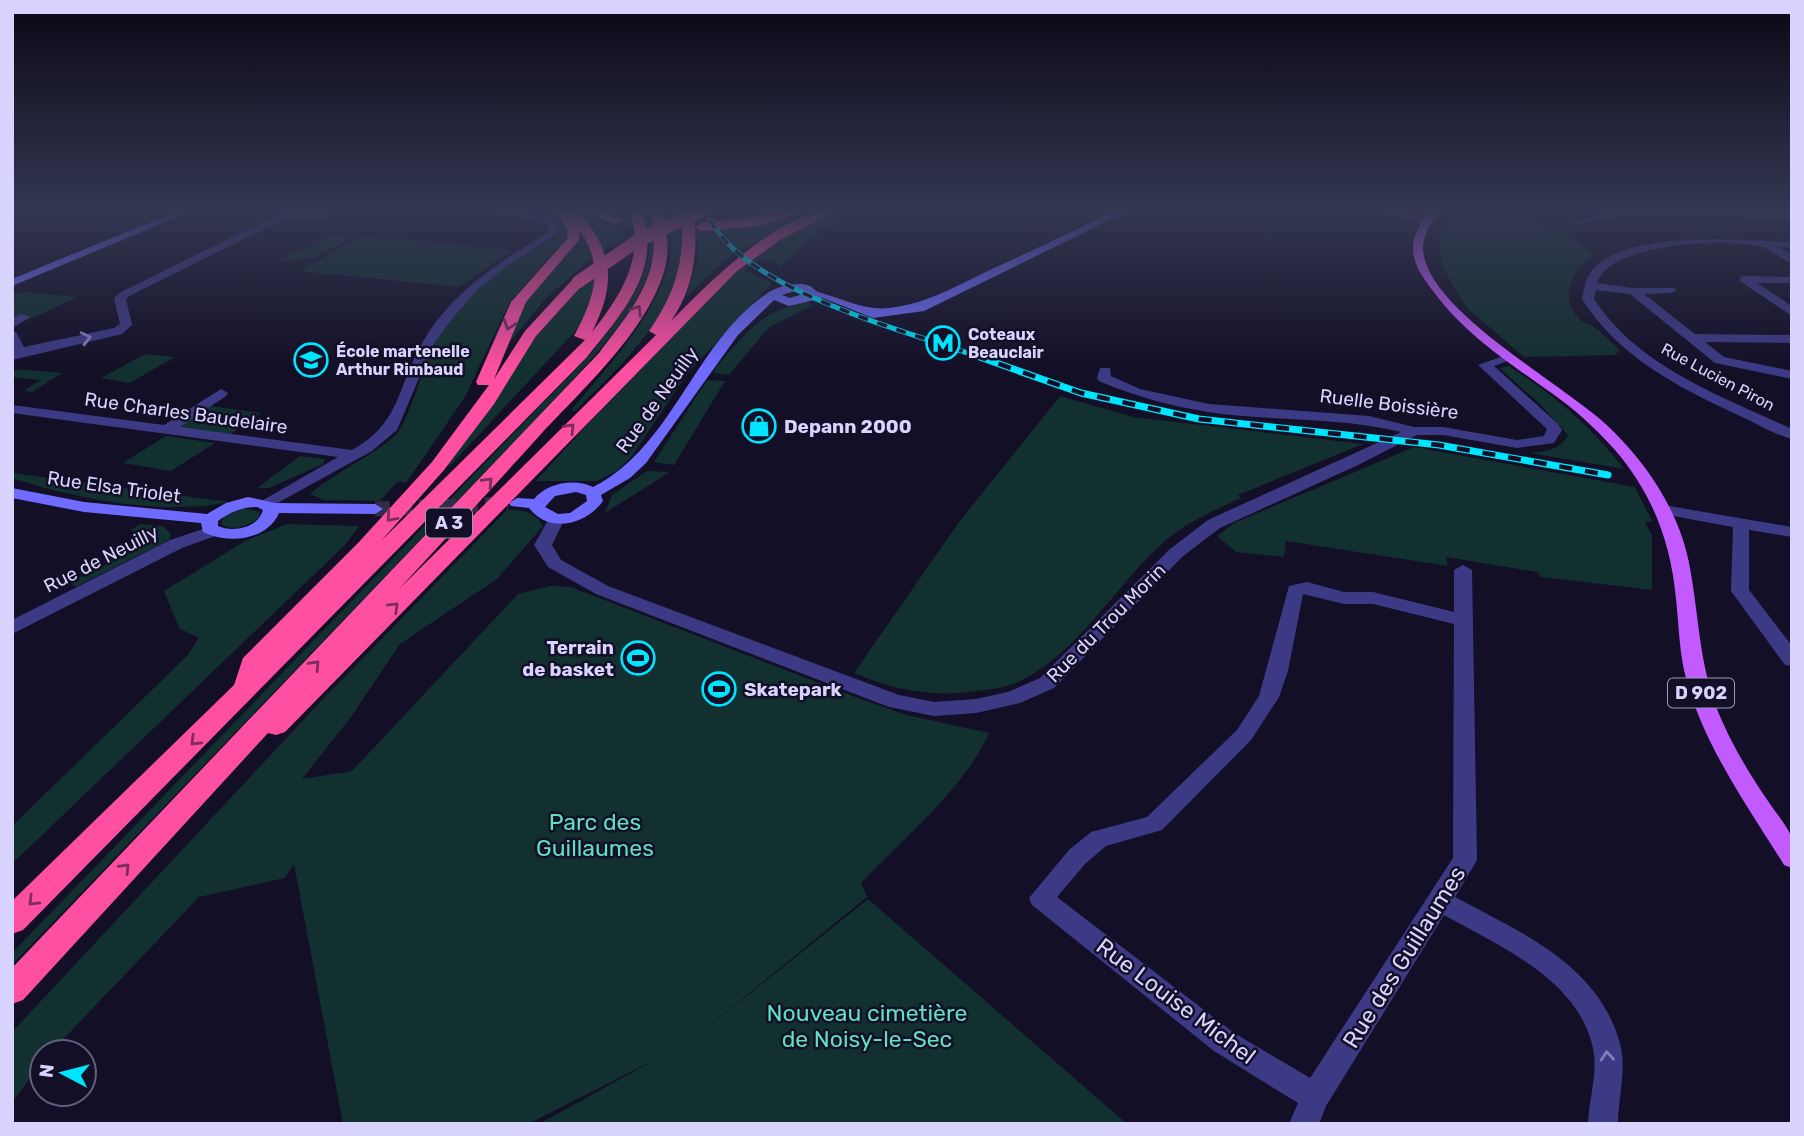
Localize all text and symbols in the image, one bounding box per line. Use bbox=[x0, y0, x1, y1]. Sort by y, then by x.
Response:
one-way arrow bbox=[629, 305, 642, 318]
one-way arrow bbox=[502, 318, 517, 330]
metro station icon: Coteaux Beauclair bbox=[924, 324, 962, 362]
place label: Coteaux Beauclair bbox=[968, 325, 1044, 362]
one-way arrow bbox=[80, 332, 92, 346]
street label: Rue Lucien Piron bbox=[1658, 339, 1778, 415]
school or university icon: École martenelle Arthur Rimbaud bbox=[292, 341, 330, 379]
place label: École martenelle Arthur Rimbaud bbox=[336, 341, 470, 379]
street label: Rue de Neuilly bbox=[611, 343, 703, 457]
street label: Ruelle Boissière bbox=[1318, 384, 1460, 424]
street label: Rue Charles Baudelaire bbox=[83, 387, 289, 439]
shop icon: Depann 2000 bbox=[740, 407, 778, 445]
place label: Depann 2000 bbox=[784, 415, 912, 438]
one-way arrow bbox=[562, 423, 575, 436]
street label: Rue Elsa Triolet bbox=[46, 466, 183, 508]
one-way arrow bbox=[480, 477, 492, 490]
one-way arrow bbox=[387, 508, 399, 521]
road number: A 3 bbox=[426, 508, 472, 538]
street label: Rue de Neuilly bbox=[40, 520, 162, 598]
street label: Rue du Trou Morin bbox=[1042, 559, 1170, 687]
one-way arrow bbox=[385, 602, 398, 615]
place label: Terrain de basket bbox=[522, 636, 614, 681]
sports icon: Terrain de basket bbox=[619, 639, 657, 677]
one-way arrow bbox=[306, 660, 319, 673]
sports icon: Skatepark bbox=[700, 670, 738, 708]
place label: Skatepark bbox=[744, 678, 842, 701]
road number: D 902 bbox=[1668, 678, 1734, 708]
one-way arrow bbox=[190, 733, 203, 746]
park label: Parc des Guillaumes bbox=[536, 808, 654, 862]
street label: Rue des Guillaumes bbox=[1337, 861, 1471, 1053]
one-way arrow bbox=[116, 863, 129, 876]
one-way arrow bbox=[28, 893, 41, 906]
street label: Rue Louise Michel bbox=[1091, 932, 1261, 1070]
park label: Nouveau cimetière de Noisy-le-Sec bbox=[767, 999, 967, 1053]
north arrow bbox=[28, 1038, 98, 1108]
one-way arrow bbox=[1600, 1050, 1615, 1061]
text: N bbox=[34, 1063, 59, 1079]

